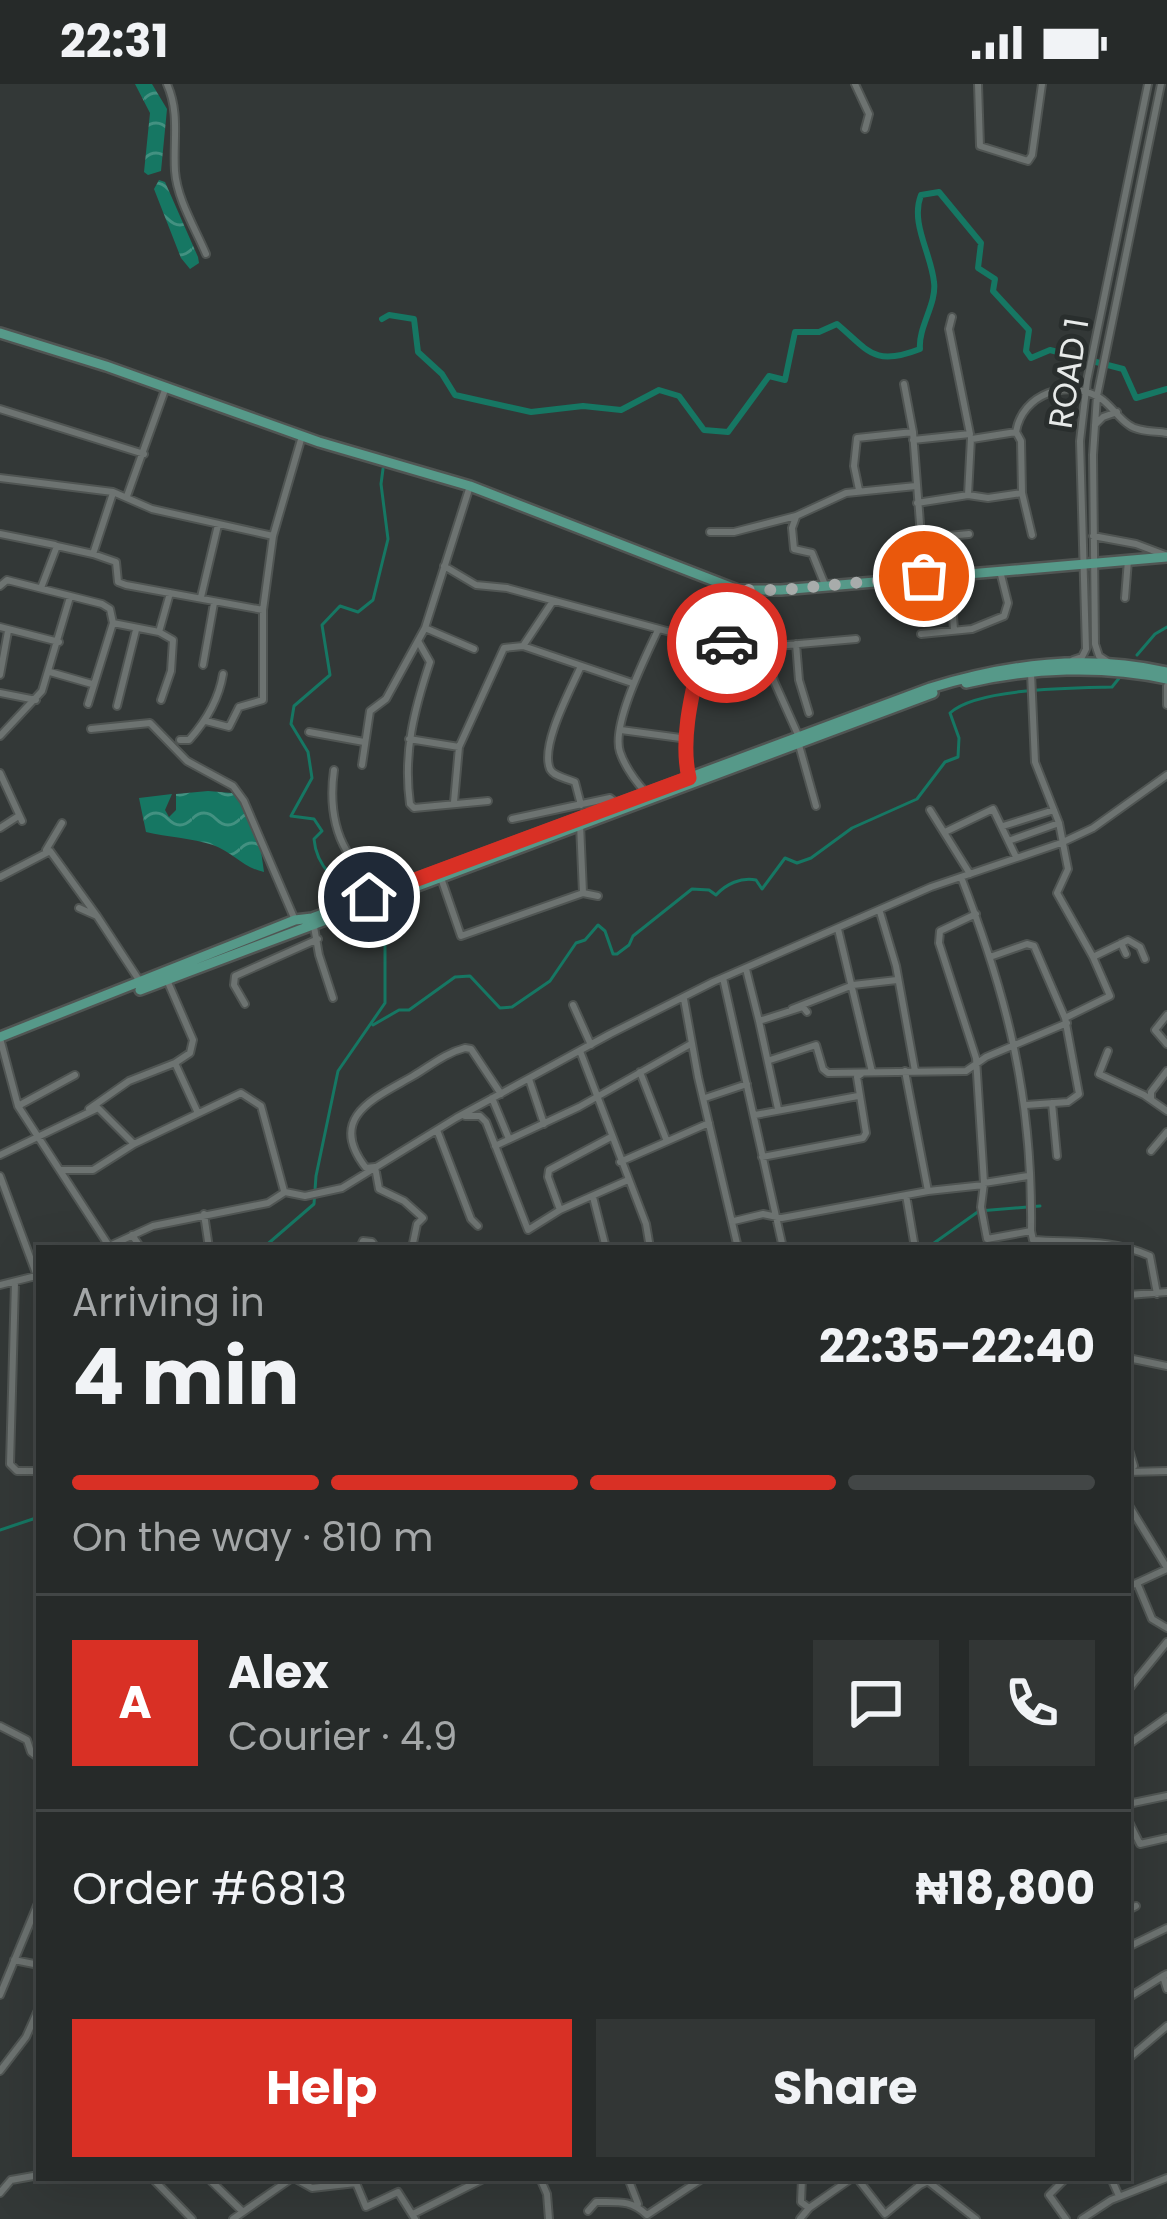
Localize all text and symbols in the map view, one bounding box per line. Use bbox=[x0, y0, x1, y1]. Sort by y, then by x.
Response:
text: 22:31 bbox=[60, 10, 168, 73]
street label: ROAD 1 bbox=[1037, 315, 1100, 432]
pin bbox=[873, 525, 975, 627]
icon: bag bbox=[891, 543, 957, 609]
courier bbox=[667, 583, 787, 703]
icon: car bbox=[694, 610, 760, 676]
pin bbox=[318, 846, 420, 948]
icon: home bbox=[336, 864, 402, 930]
text: Arriving in bbox=[72, 1275, 265, 1330]
text: 22:35–22:40 bbox=[819, 1315, 1095, 1378]
text: 4 min bbox=[72, 1322, 300, 1431]
text: On the way · 810 m bbox=[72, 1510, 433, 1565]
button: chat bbox=[813, 1640, 939, 1766]
button: phone bbox=[969, 1640, 1095, 1766]
text: Alex bbox=[228, 1641, 329, 1704]
text: A bbox=[118, 1671, 152, 1734]
text: Courier · 4.9 bbox=[228, 1709, 457, 1764]
text: Order #6813 bbox=[72, 1857, 347, 1920]
text: ₦18,800 bbox=[916, 1857, 1095, 1920]
button: Help bbox=[72, 2019, 572, 2157]
button: Share bbox=[596, 2019, 1095, 2157]

